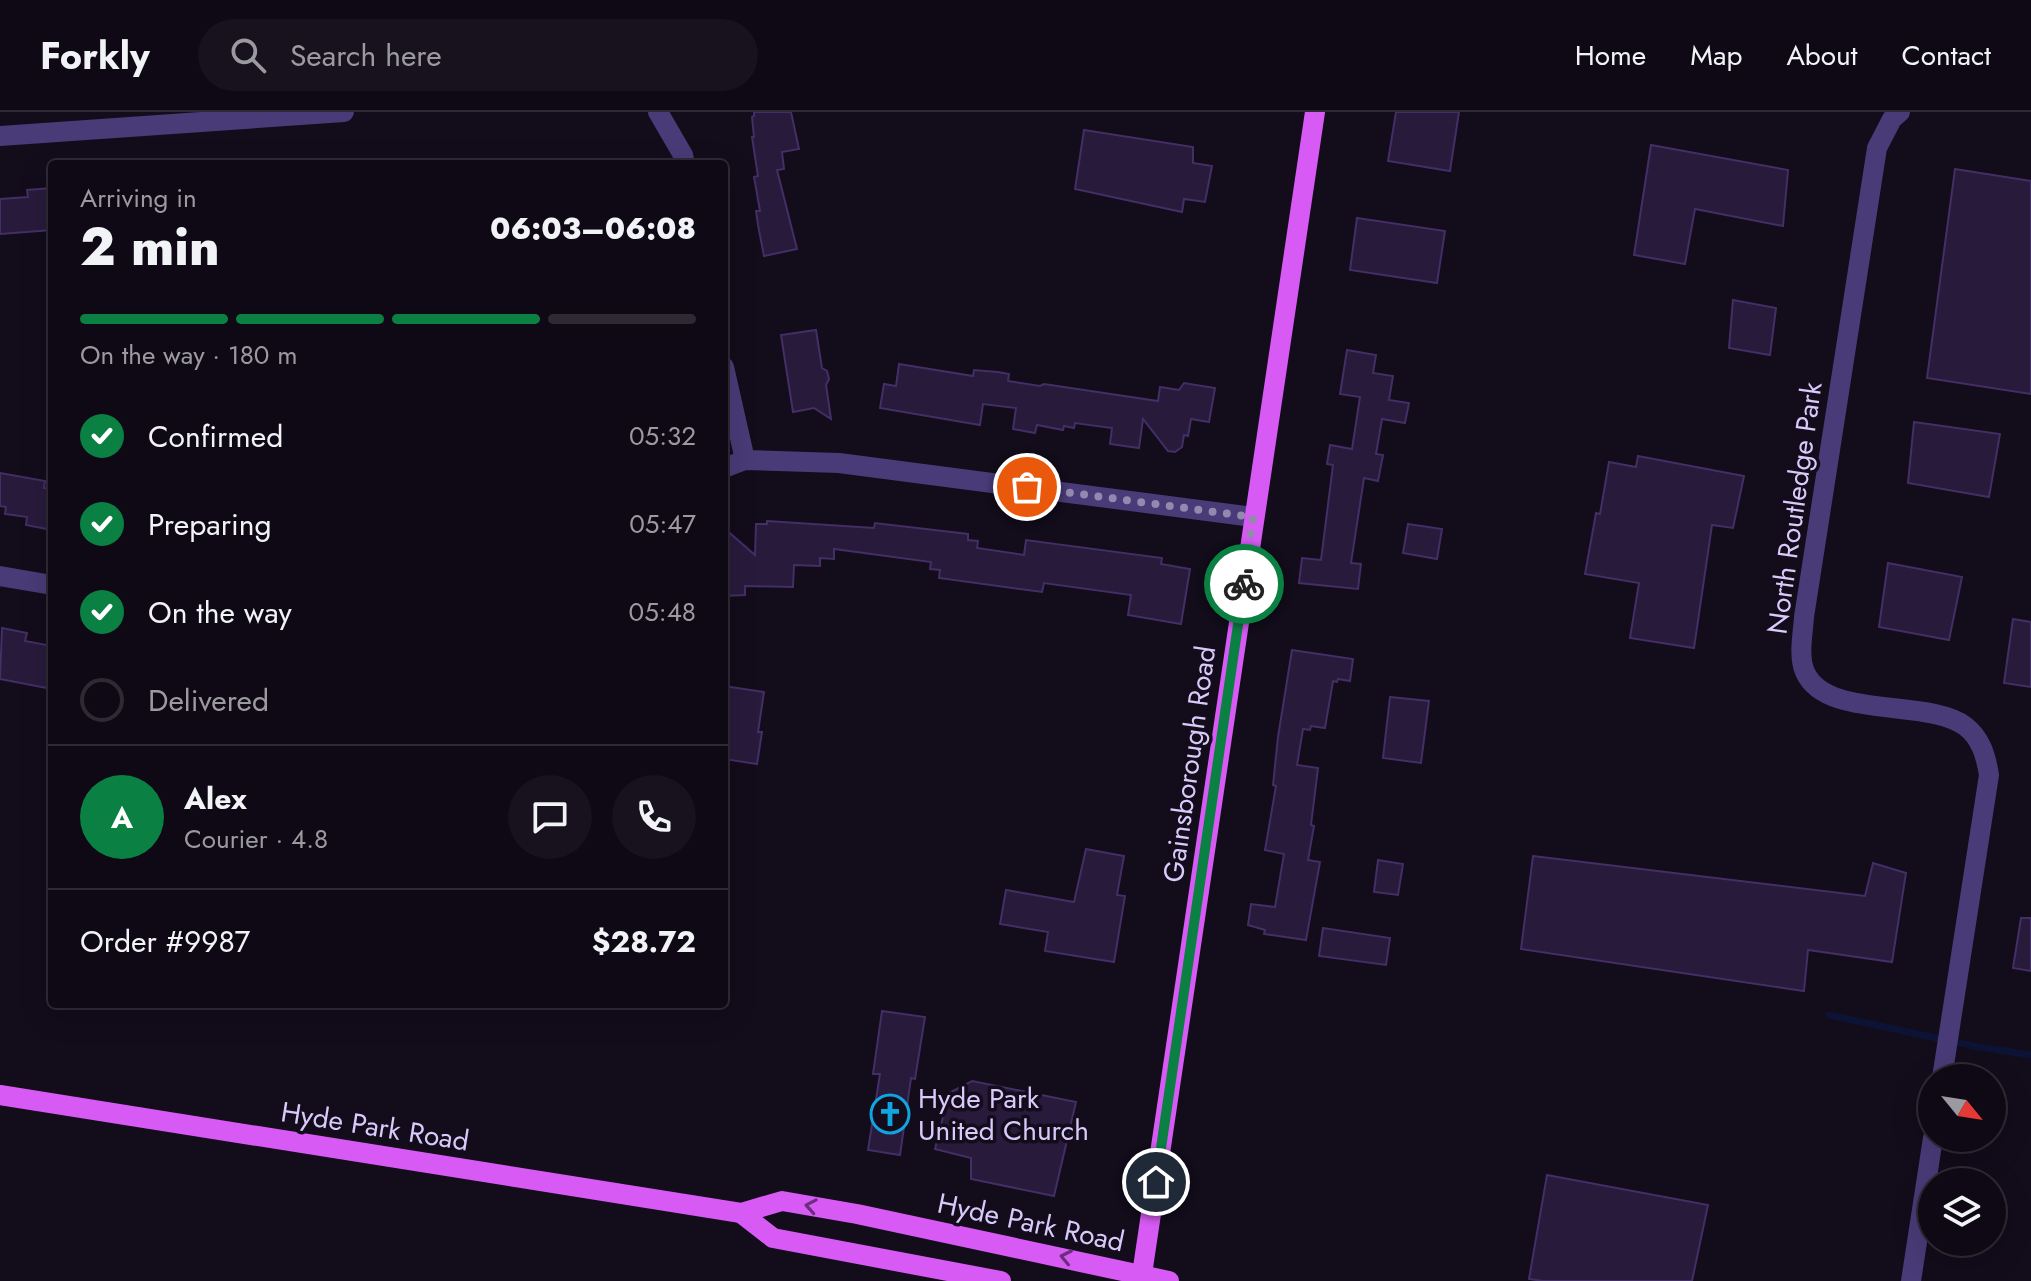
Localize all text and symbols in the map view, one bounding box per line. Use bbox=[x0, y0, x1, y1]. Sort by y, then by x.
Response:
search box bbox=[198, 19, 758, 91]
text: Forkly bbox=[40, 28, 150, 83]
icon: search bbox=[226, 33, 270, 77]
text: Search here bbox=[290, 34, 442, 77]
text: Home bbox=[1575, 35, 1646, 76]
text: Map bbox=[1690, 35, 1742, 76]
text: About bbox=[1786, 35, 1858, 76]
text: Contact bbox=[1902, 35, 1991, 76]
text: Arriving in bbox=[80, 179, 197, 217]
text: 06:03–06:08 bbox=[490, 207, 696, 250]
text: 2 min bbox=[80, 209, 220, 285]
text: On the way · 180 m bbox=[80, 336, 298, 374]
street label: North Routledge Park bbox=[1756, 379, 1833, 637]
icon: check bbox=[80, 414, 124, 458]
text: Confirmed bbox=[148, 415, 283, 458]
text: 05:32 bbox=[629, 417, 696, 455]
pin bbox=[993, 453, 1061, 521]
icon: bag bbox=[1005, 465, 1049, 509]
icon: check bbox=[80, 502, 124, 546]
text: Preparing bbox=[148, 503, 272, 546]
text: 05:47 bbox=[629, 505, 696, 543]
courier bbox=[1204, 544, 1284, 624]
icon: bike bbox=[1222, 562, 1266, 606]
icon: check bbox=[80, 590, 124, 634]
text: On the way bbox=[148, 591, 292, 634]
text: 05:48 bbox=[629, 593, 696, 631]
street label: Gainsborough Road bbox=[1153, 643, 1226, 885]
text: Delivered bbox=[148, 679, 269, 722]
button: chat bbox=[508, 775, 592, 859]
button: phone bbox=[612, 775, 696, 859]
text: Alex bbox=[184, 777, 247, 820]
text: A bbox=[111, 796, 133, 839]
text: Courier · 4.8 bbox=[184, 820, 328, 858]
text: Order #9987 bbox=[80, 920, 250, 963]
text: $28.72 bbox=[592, 920, 696, 963]
north arrow bbox=[1918, 1064, 2006, 1152]
map controls bbox=[1918, 1064, 2006, 1256]
place label: Hyde Park United Church bbox=[918, 1078, 1089, 1151]
street label: Hyde Park Road bbox=[278, 1091, 472, 1162]
church icon: Hyde Park United Church bbox=[869, 1093, 911, 1135]
pin bbox=[1122, 1148, 1190, 1216]
icon: home bbox=[1134, 1160, 1178, 1204]
button: layers bbox=[1918, 1168, 2006, 1256]
street label: Hyde Park Road bbox=[934, 1183, 1128, 1262]
one-way arrow bbox=[804, 1198, 818, 1215]
one-way arrow bbox=[1060, 1249, 1073, 1266]

